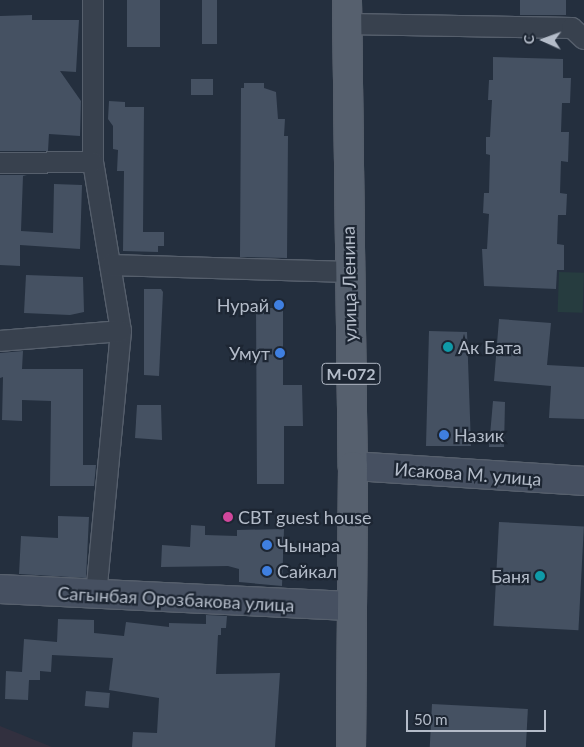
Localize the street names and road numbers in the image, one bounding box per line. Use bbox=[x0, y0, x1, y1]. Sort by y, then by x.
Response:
street label: улица Ленина bbox=[337, 226, 361, 342]
road number: М-072 bbox=[321, 360, 381, 388]
street label: Исакова М. улица bbox=[394, 458, 542, 490]
street label: Сагынбая Орозбакова улица bbox=[57, 582, 295, 616]

